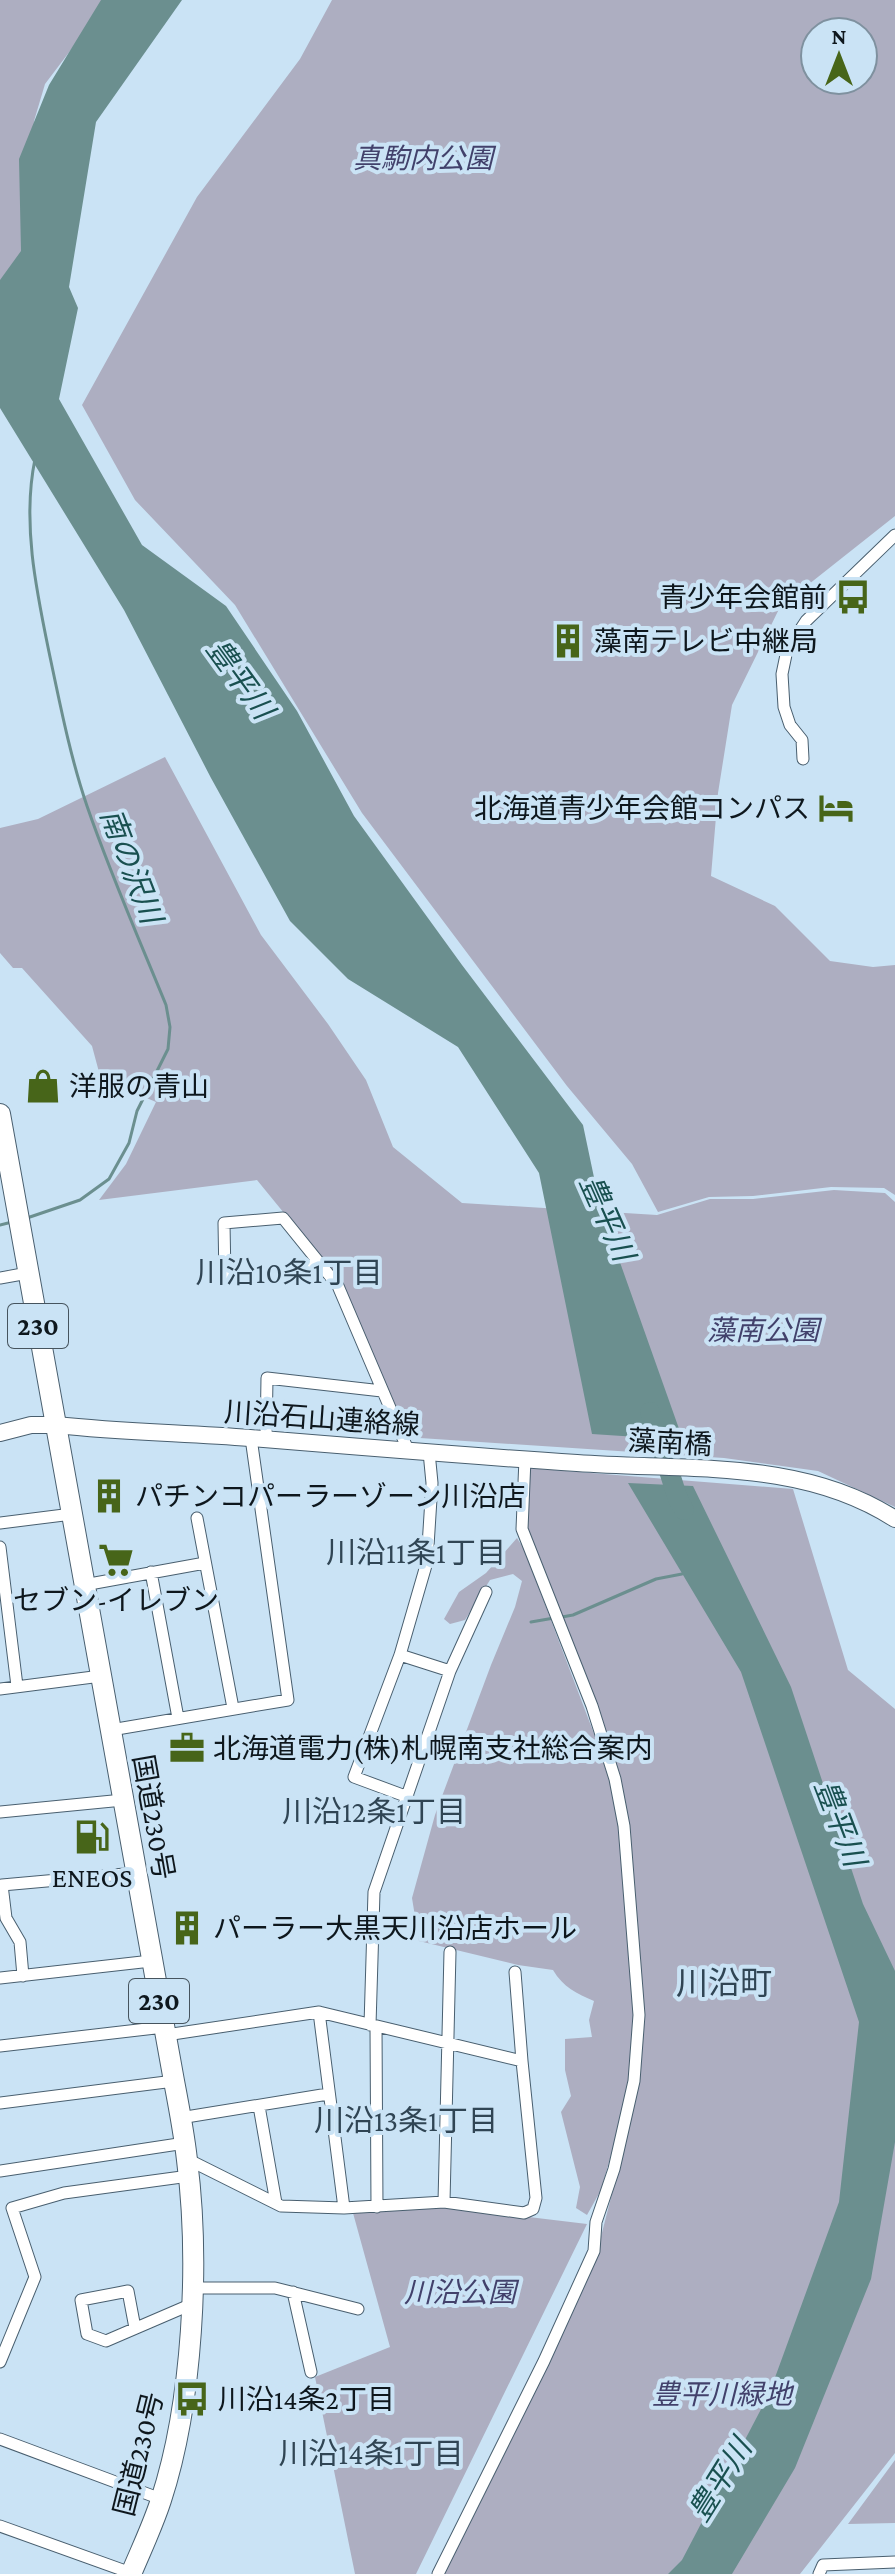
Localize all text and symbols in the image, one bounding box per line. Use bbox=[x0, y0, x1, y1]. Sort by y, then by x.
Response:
north arrow bbox=[799, 16, 879, 96]
text: N bbox=[832, 24, 847, 49]
park label: 真駒内公園 bbox=[353, 143, 497, 174]
bus stop icon: 青少年会館前 bbox=[834, 578, 872, 616]
place label: 青少年会館前 bbox=[659, 582, 827, 613]
building icon: 藻南テレビ中継局 bbox=[549, 622, 587, 660]
place label: 藻南テレビ中継局 bbox=[594, 626, 818, 657]
water label: 豊平川 bbox=[201, 633, 282, 727]
hotel icon: 北海道青少年会館コンパス bbox=[817, 789, 855, 827]
place label: 北海道青少年会館コンパス bbox=[474, 793, 810, 824]
water label: 南の沢川 bbox=[95, 804, 169, 931]
shop icon: 洋服の青山 bbox=[24, 1067, 62, 1105]
place label: 洋服の青山 bbox=[69, 1071, 209, 1102]
water label: 豊平川 bbox=[574, 1170, 642, 1268]
district label: 川沿10条1丁目 bbox=[196, 1256, 382, 1289]
road number: 230 bbox=[8, 1304, 68, 1348]
park label: 藻南公園 bbox=[707, 1315, 823, 1346]
street label: 川沿石山連絡線 bbox=[223, 1396, 421, 1441]
street label: 藻南橋 bbox=[627, 1425, 713, 1460]
building icon: パチンコパーラーゾーン川沿店 bbox=[90, 1477, 128, 1515]
place label: パチンコパーラーゾーン川沿店 bbox=[135, 1481, 526, 1512]
district label: 川沿11条1丁目 bbox=[326, 1536, 506, 1569]
supermarket icon: セブン-イレブン bbox=[97, 1541, 135, 1579]
place label: セブン-イレブン bbox=[13, 1585, 219, 1616]
office icon: 北海道電力(株)札幌南支社総合案内 bbox=[168, 1729, 206, 1767]
place label: 北海道電力(株)札幌南支社総合案内 bbox=[213, 1733, 653, 1765]
street label: 国道230号 bbox=[127, 1752, 180, 1882]
water label: 豊平川 bbox=[809, 1775, 873, 1874]
district label: 川沿12条1丁目 bbox=[282, 1795, 466, 1828]
fuel station icon: ENEOS bbox=[73, 1818, 111, 1856]
place label: ENEOS bbox=[52, 1862, 132, 1893]
building icon: パーラー大黒天川沿店ホール bbox=[168, 1909, 206, 1947]
place label: パーラー大黒天川沿店ホール bbox=[213, 1913, 577, 1944]
district label: 川沿町 bbox=[676, 1965, 772, 2001]
road number: 230 bbox=[129, 1979, 189, 2023]
district label: 川沿13条1丁目 bbox=[314, 2104, 498, 2137]
park label: 川沿公園 bbox=[404, 2277, 520, 2308]
park label: 豊平川緑地 bbox=[652, 2379, 795, 2410]
bus stop icon: 川沿14条2丁目 bbox=[173, 2380, 211, 2418]
place label: 川沿14条2丁目 bbox=[218, 2384, 395, 2415]
street label: 国道230号 bbox=[108, 2389, 169, 2519]
water label: 豊平川 bbox=[682, 2430, 759, 2527]
district label: 川沿14条1丁目 bbox=[278, 2437, 464, 2470]

